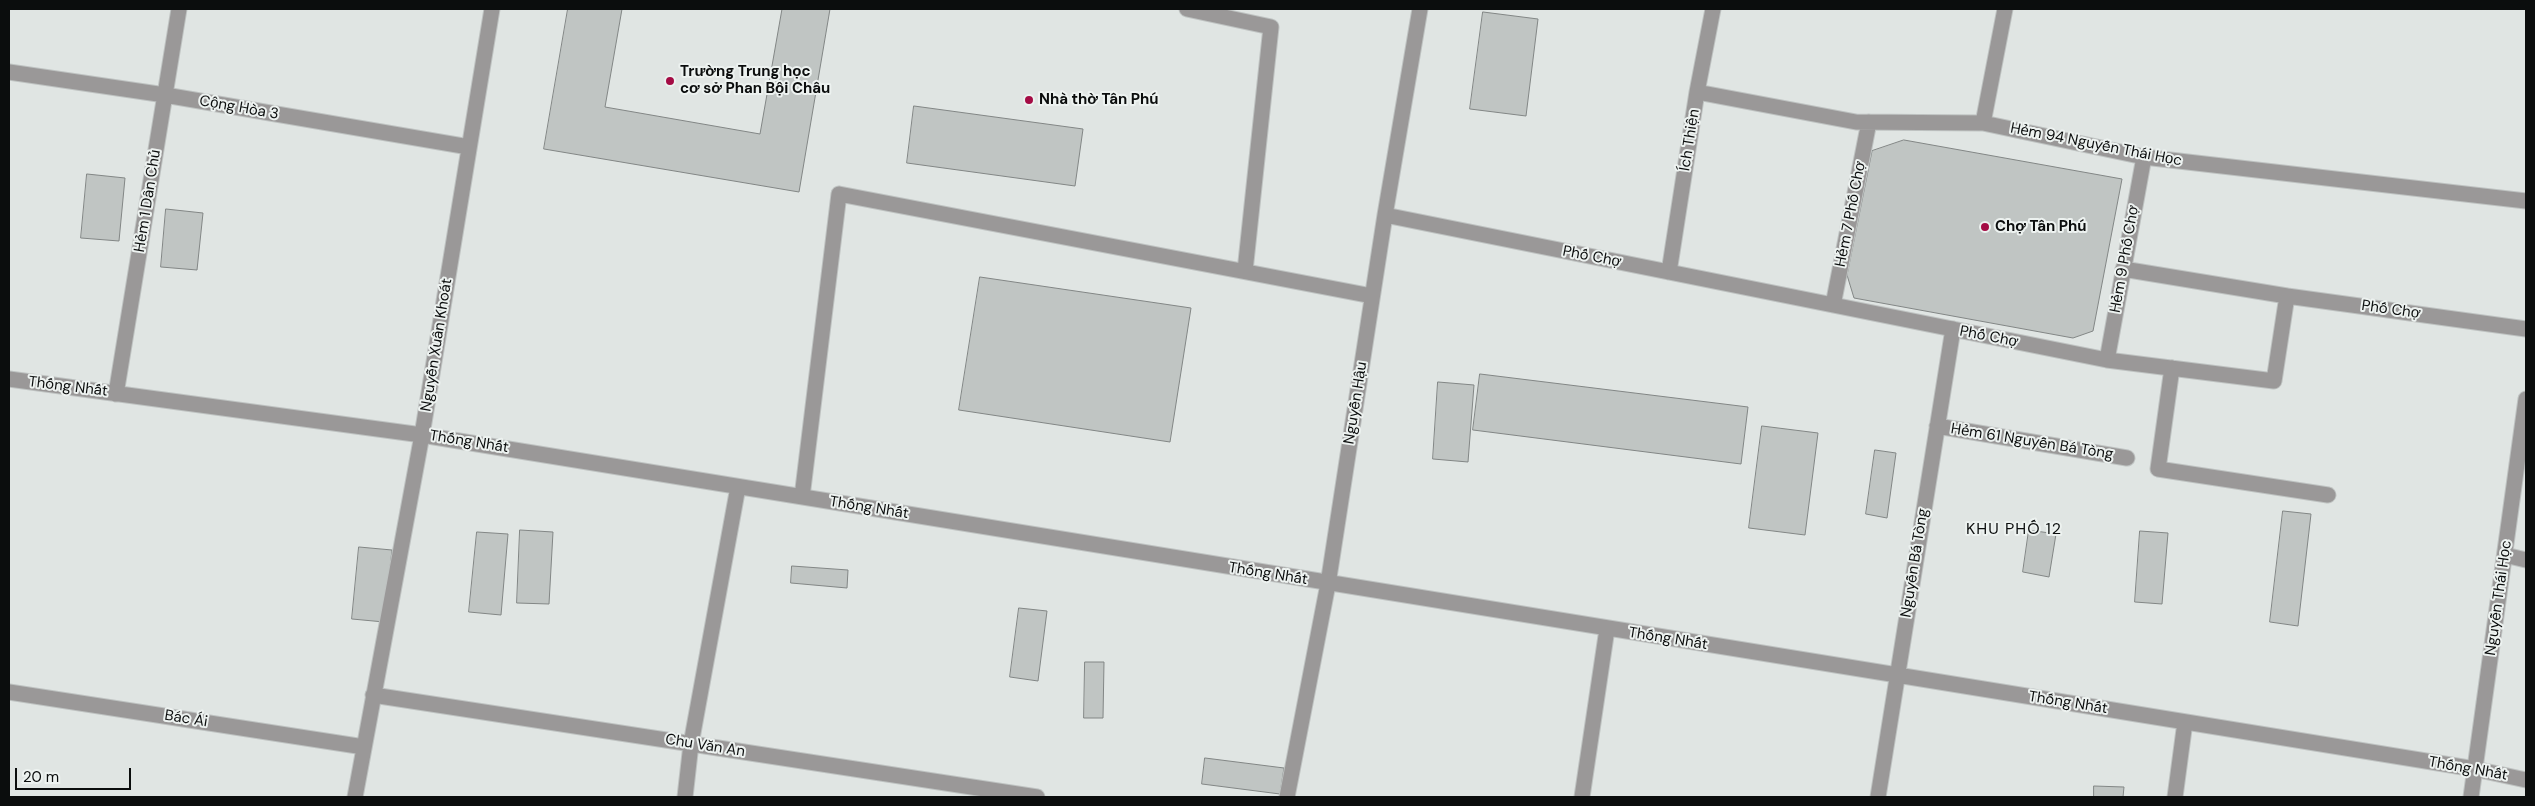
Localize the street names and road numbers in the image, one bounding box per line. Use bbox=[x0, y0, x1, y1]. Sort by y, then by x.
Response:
street label: Cộng Hòa 3 bbox=[198, 92, 280, 124]
street label: Ích Thiện bbox=[1676, 108, 1704, 172]
street label: Hẻm 94 Nguyễn Thái Học bbox=[2009, 120, 2183, 170]
street label: Hẻm 1 Dân Chủ bbox=[131, 149, 165, 253]
street label: Hẻm 7 Phố Chợ bbox=[1832, 160, 1870, 268]
street label: Hẻm 9 Phố Chợ bbox=[2107, 204, 2143, 314]
street label: Phố Chợ bbox=[1561, 242, 1623, 272]
street label: Nguyễn Xuân Khoát bbox=[418, 277, 456, 413]
street label: Phố Chợ bbox=[2360, 297, 2422, 323]
street label: Phố Chợ bbox=[1958, 322, 2020, 352]
street label: Nguyễn Hậu bbox=[1341, 360, 1371, 446]
street label: Thống Nhất bbox=[27, 373, 109, 401]
street label: Hẻm 61 Nguyễn Bá Tòng bbox=[1949, 420, 2115, 464]
street label: Thống Nhất bbox=[428, 427, 510, 457]
street label: Thống Nhất bbox=[828, 493, 910, 523]
street label: Nguyễn Bá Tòng bbox=[1897, 507, 1933, 619]
street label: Nguyễn Thái Học bbox=[2482, 539, 2516, 657]
street label: Thống Nhất bbox=[1227, 559, 1309, 589]
street label: Thống Nhất bbox=[1627, 624, 1709, 654]
street label: Thống Nhất bbox=[2027, 688, 2109, 718]
street label: Bác Ái bbox=[163, 707, 209, 731]
street label: Chu Văn An bbox=[664, 731, 746, 761]
street label: Thống Nhất bbox=[2427, 753, 2509, 785]

